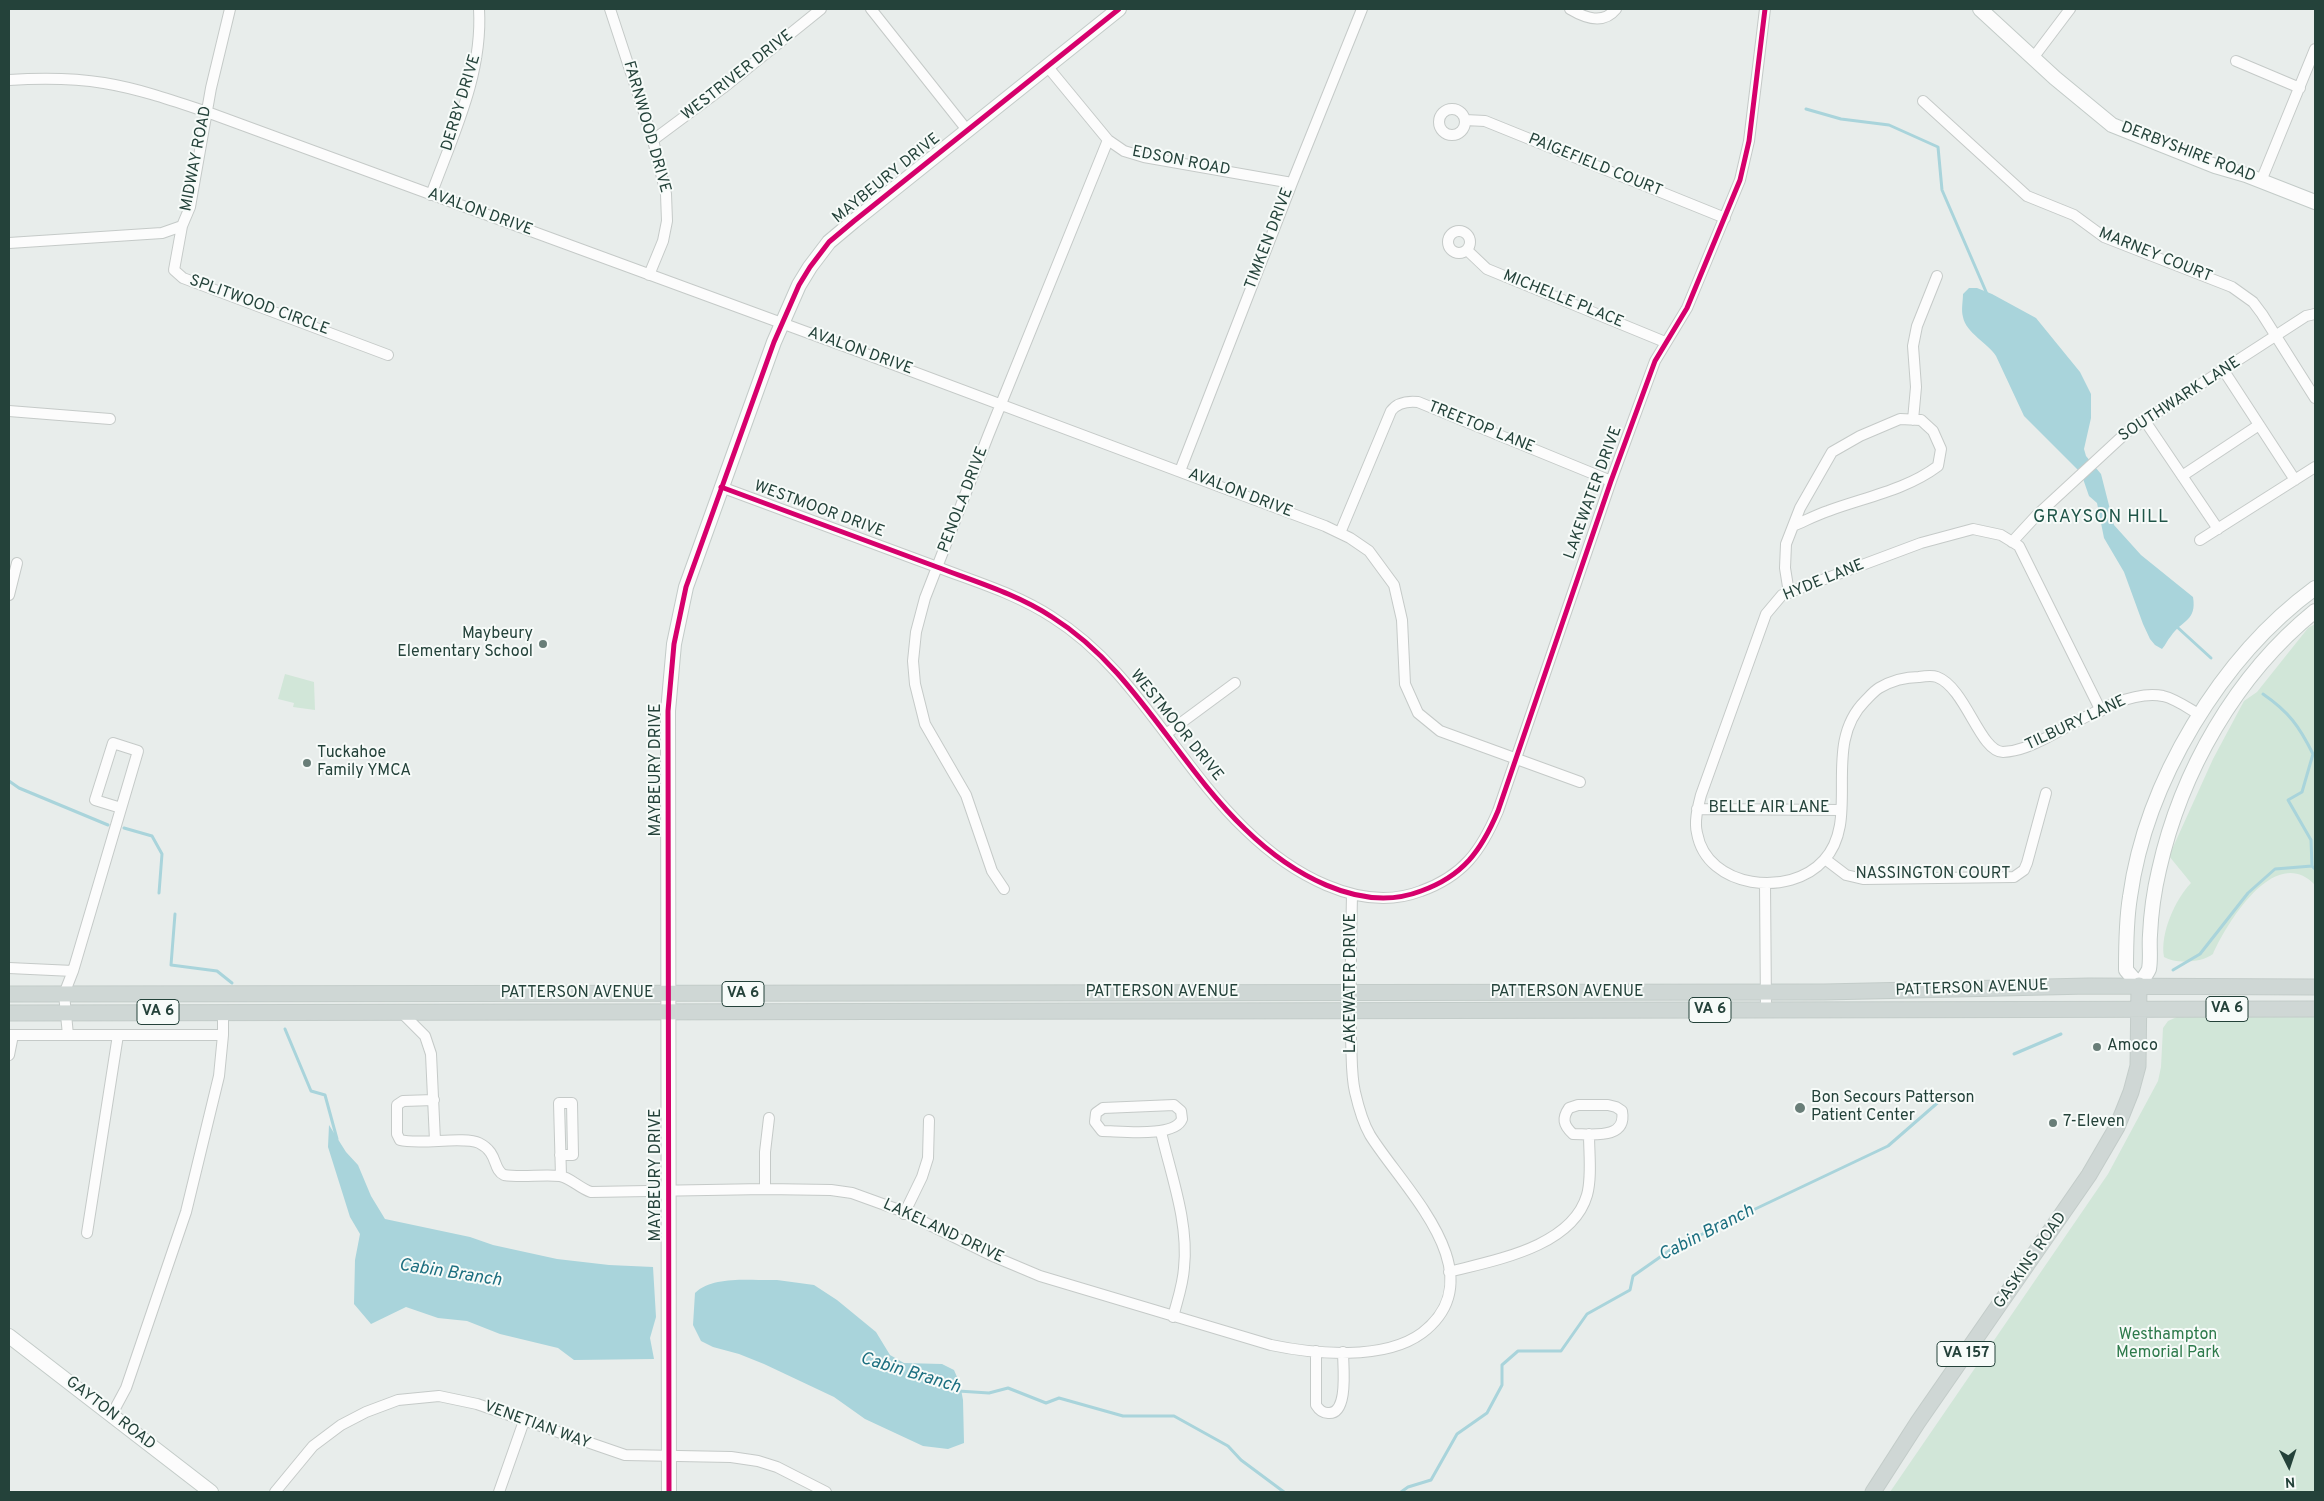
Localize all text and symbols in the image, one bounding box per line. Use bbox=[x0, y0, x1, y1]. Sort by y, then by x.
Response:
street label: WESTRIVER DRIVE bbox=[679, 27, 797, 125]
street label: DERBY DRIVE bbox=[438, 52, 486, 154]
street label: FARNWOOD DRIVE bbox=[618, 59, 674, 195]
street label: MIDWAY ROAD bbox=[177, 105, 217, 213]
street label: DERBYSHIRE ROAD bbox=[2118, 118, 2258, 188]
street label: MAYBEURY DRIVE bbox=[829, 130, 945, 228]
street label: PAIGEFIELD COURT bbox=[1525, 130, 1665, 202]
street label: EDSON ROAD bbox=[1130, 143, 1232, 181]
street label: AVALON DRIVE bbox=[425, 185, 535, 241]
street label: TIMKEN DRIVE bbox=[1242, 185, 1298, 293]
street label: MARNEY COURT bbox=[2095, 224, 2215, 288]
street label: MICHELLE PLACE bbox=[1500, 267, 1626, 333]
street label: SPLITWOOD CIRCLE bbox=[186, 272, 332, 340]
street label: AVALON DRIVE bbox=[805, 324, 915, 380]
street label: SOUTHWARK LANE bbox=[2115, 353, 2245, 447]
street label: TREETOP LANE bbox=[1425, 398, 1537, 458]
street label: LAKEWATER DRIVE bbox=[1561, 424, 1627, 562]
street label: PENOLA DRIVE bbox=[935, 444, 993, 556]
street label: AVALON DRIVE bbox=[1185, 465, 1295, 523]
street label: WESTMOOR DRIVE bbox=[751, 477, 887, 543]
district label: GRAYSON HILL bbox=[2031, 507, 2171, 529]
street label: HYDE LANE bbox=[1781, 556, 1867, 606]
place label: Maybeury Elementary School bbox=[397, 625, 533, 663]
marker: Maybeury Elementary School bbox=[537, 638, 549, 650]
street label: WESTMOOR DRIVE bbox=[1125, 667, 1227, 785]
street label: TILBURY LANE bbox=[2023, 692, 2129, 756]
street label: MAYBEURY DRIVE bbox=[647, 703, 667, 837]
place label: Tuckahoe Family YMCA bbox=[317, 744, 411, 782]
marker: Tuckahoe Family YMCA bbox=[301, 757, 313, 769]
street label: BELLE AIR LANE bbox=[1708, 799, 1830, 819]
street label: NASSINGTON COURT bbox=[1855, 865, 2011, 885]
street label: LAKEWATER DRIVE bbox=[1342, 913, 1362, 1053]
street label: PATTERSON AVENUE bbox=[1895, 977, 2049, 1001]
road number: VA 6 bbox=[722, 982, 764, 1006]
street label: PATTERSON AVENUE bbox=[1085, 983, 1239, 1003]
street label: PATTERSON AVENUE bbox=[1490, 983, 1644, 1003]
street label: PATTERSON AVENUE bbox=[500, 984, 654, 1004]
road number: VA 6 bbox=[2206, 996, 2248, 1022]
road number: VA 6 bbox=[1689, 998, 1731, 1022]
road number: VA 6 bbox=[137, 1000, 179, 1024]
place label: Amoco bbox=[2107, 1037, 2158, 1057]
marker: Amoco bbox=[2091, 1041, 2103, 1053]
place label: Bon Secours Patterson Patient Center bbox=[1811, 1089, 1975, 1127]
marker: Bon Secours Patterson Patient Center bbox=[1793, 1101, 1807, 1115]
street label: MAYBEURY DRIVE bbox=[647, 1108, 667, 1242]
place label: 7-Eleven bbox=[2063, 1113, 2125, 1133]
marker: 7-Eleven bbox=[2047, 1117, 2059, 1129]
street label: LAKELAND DRIVE bbox=[880, 1196, 1006, 1268]
water label: Cabin Branch bbox=[1656, 1201, 1758, 1267]
street label: GASKINS ROAD bbox=[1991, 1209, 2071, 1313]
water label: Cabin Branch bbox=[397, 1255, 503, 1293]
park label: Westhampton Memorial Park bbox=[2116, 1326, 2220, 1364]
road number: VA 157 bbox=[1937, 1342, 1995, 1366]
water label: Cabin Branch bbox=[857, 1348, 963, 1400]
street label: GAYTON ROAD bbox=[61, 1373, 159, 1455]
street label: VENETIAN WAY bbox=[481, 1398, 593, 1454]
north arrow bbox=[2264, 1441, 2314, 1491]
text: N bbox=[2284, 1473, 2296, 1490]

